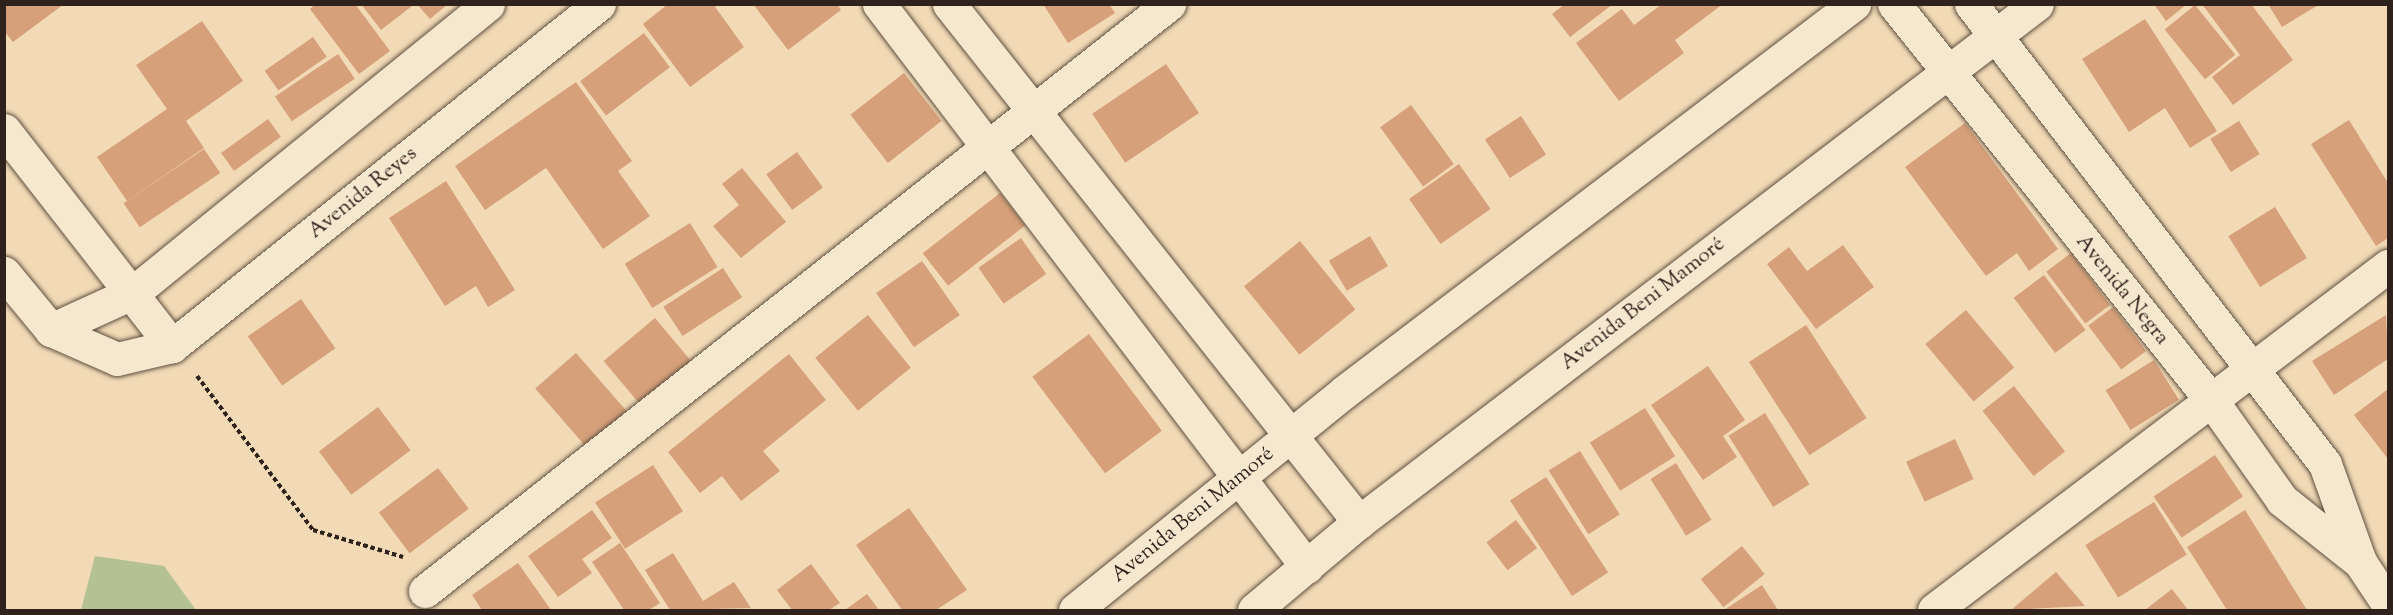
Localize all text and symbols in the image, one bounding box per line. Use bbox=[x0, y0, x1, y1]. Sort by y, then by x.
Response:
street label: Avenida Reyes bbox=[304, 142, 422, 244]
street label: Avenida Negra bbox=[2070, 230, 2174, 350]
street label: Avenida Beni Mamoré bbox=[1556, 232, 1730, 376]
street label: Avenida Beni Mamoré bbox=[1107, 442, 1279, 588]

